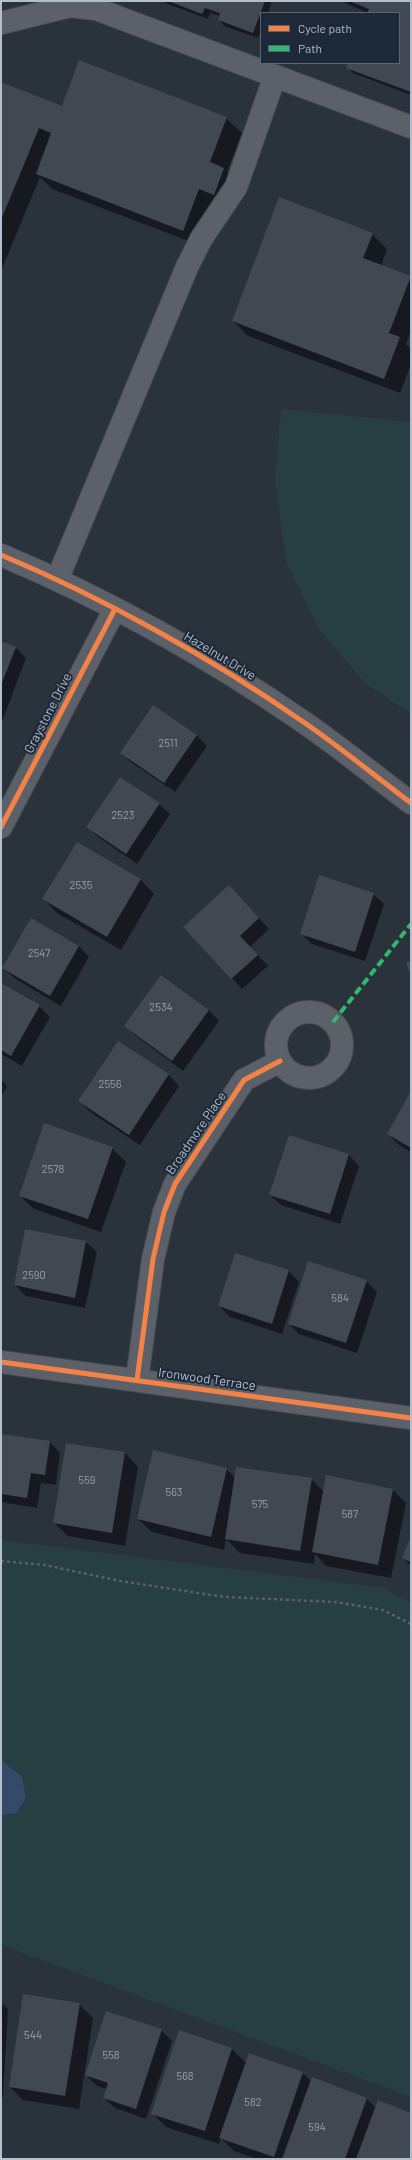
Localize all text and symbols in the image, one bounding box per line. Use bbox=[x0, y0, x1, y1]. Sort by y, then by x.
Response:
legend bbox=[260, 12, 400, 64]
text: Cycle path bbox=[298, 21, 352, 35]
text: Path bbox=[298, 41, 322, 55]
street label: Hazelnut Drive bbox=[181, 628, 259, 684]
street label: Graystone Drive bbox=[21, 670, 75, 756]
house number: 2511 bbox=[159, 736, 177, 750]
house number: 2523 bbox=[111, 808, 135, 822]
house number: 2535 bbox=[70, 878, 92, 892]
house number: 2547 bbox=[28, 946, 50, 960]
house number: 2534 bbox=[149, 1000, 173, 1014]
house number: 2556 bbox=[99, 1077, 121, 1091]
street label: Broadmore Place bbox=[163, 1089, 229, 1177]
house number: 2578 bbox=[42, 1162, 64, 1176]
house number: 2590 bbox=[22, 1268, 46, 1282]
house number: 584 bbox=[331, 1291, 349, 1305]
street label: Ironwood Terrace bbox=[157, 1364, 257, 1394]
house number: 559 bbox=[78, 1473, 96, 1487]
house number: 563 bbox=[166, 1485, 182, 1499]
house number: 575 bbox=[252, 1497, 268, 1511]
house number: 587 bbox=[342, 1507, 358, 1521]
house number: 544 bbox=[24, 2028, 42, 2042]
house number: 558 bbox=[102, 2048, 120, 2062]
house number: 568 bbox=[176, 2069, 194, 2083]
house number: 582 bbox=[244, 2095, 262, 2109]
house number: 594 bbox=[308, 2120, 326, 2134]

